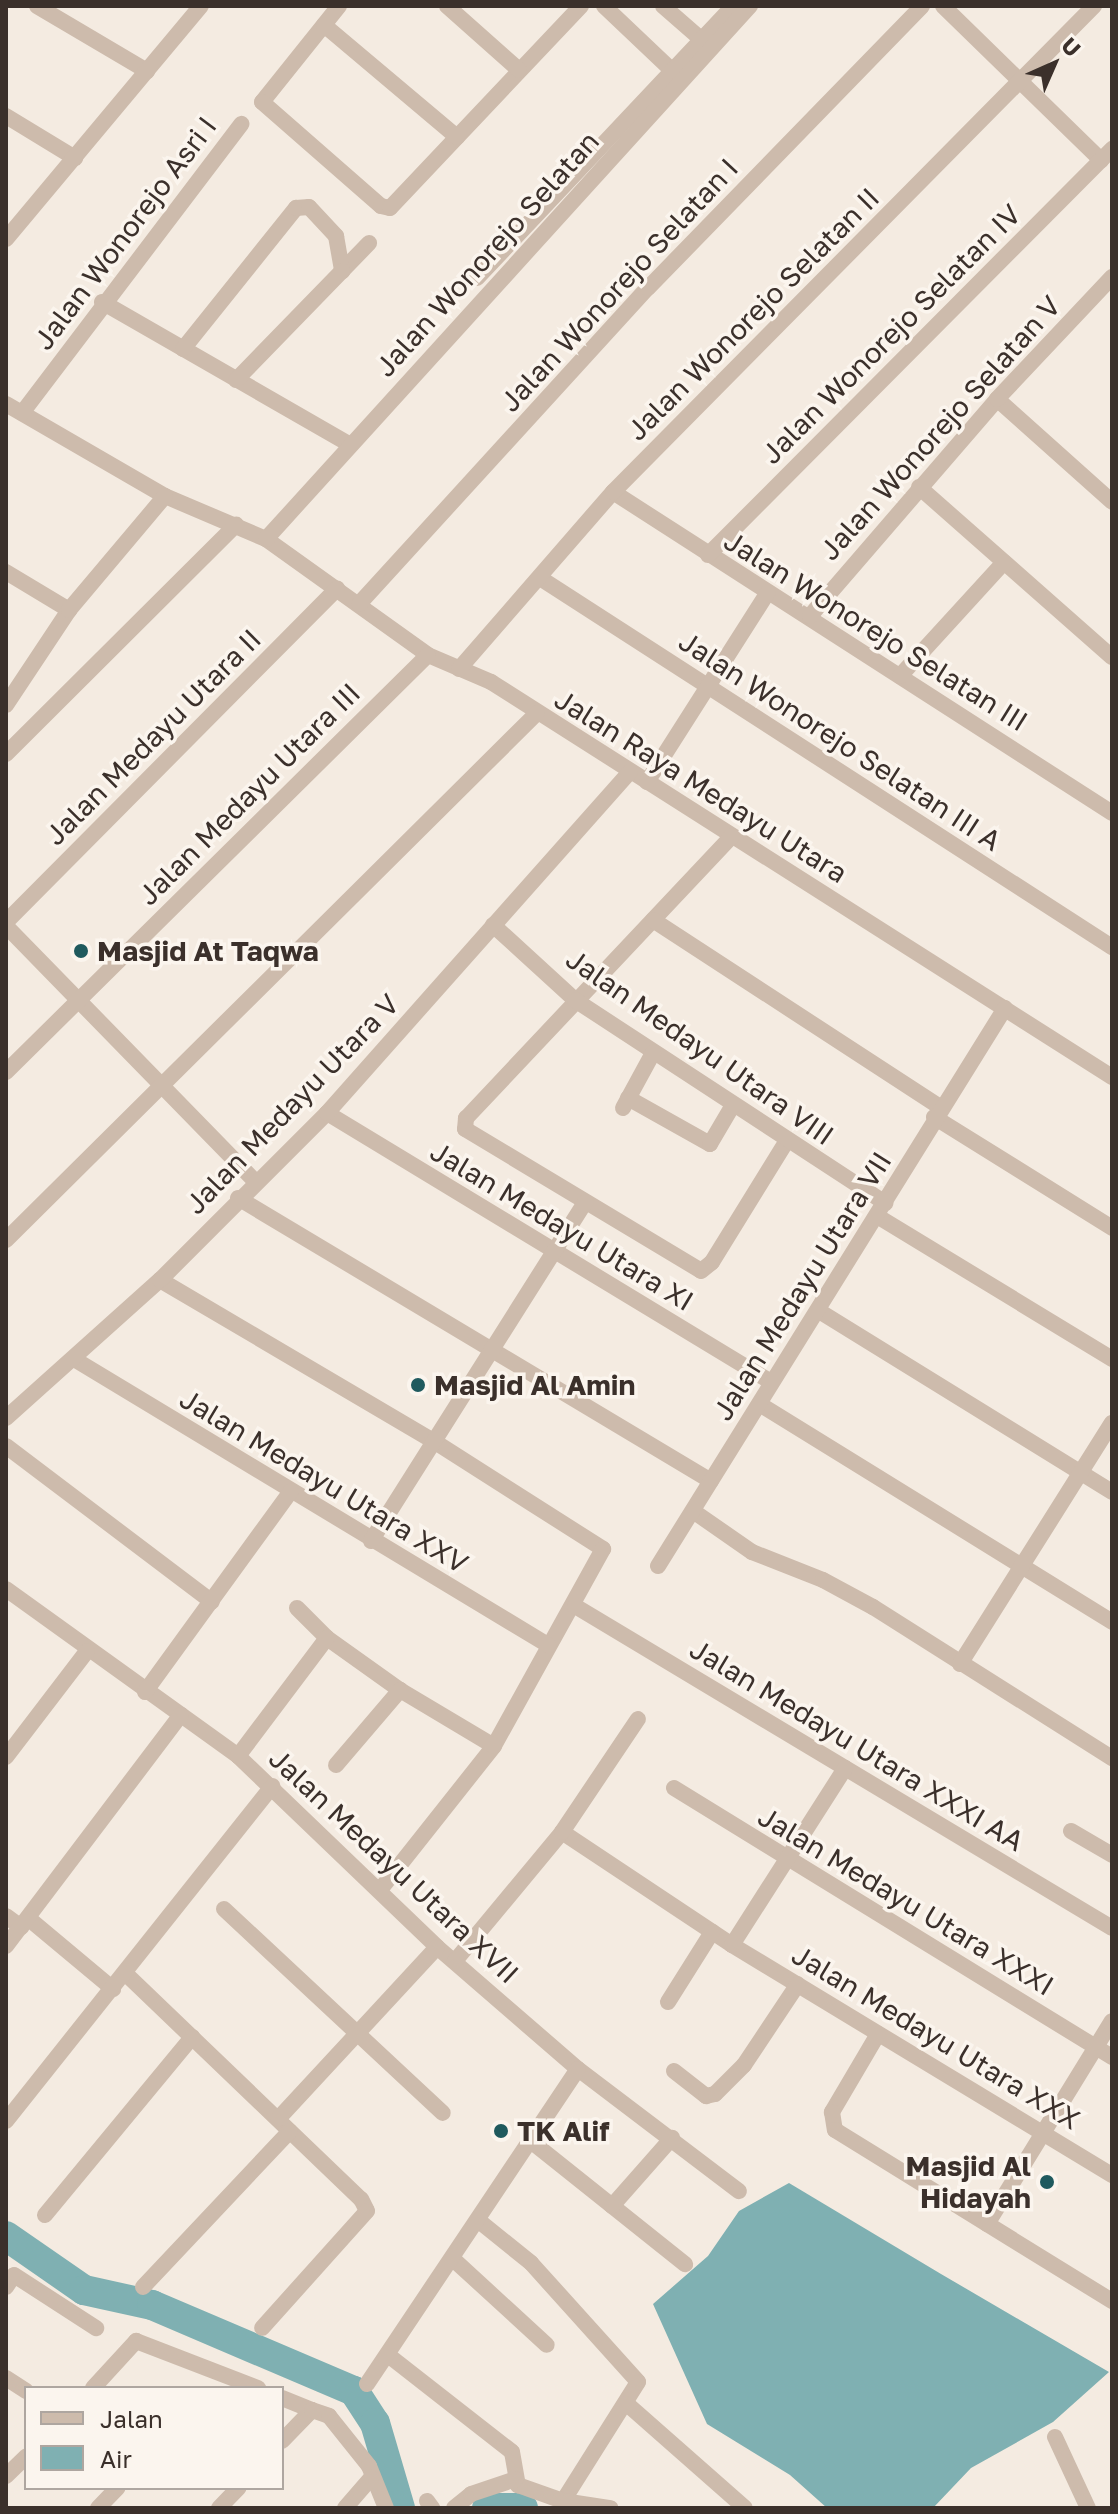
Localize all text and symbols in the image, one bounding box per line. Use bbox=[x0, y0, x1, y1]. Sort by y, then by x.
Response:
north arrow bbox=[1014, 24, 1094, 104]
text: U bbox=[1056, 31, 1087, 62]
street label: Jalan Wonorejo Asri I bbox=[26, 110, 224, 356]
street label: Jalan Wonorejo Selatan bbox=[368, 125, 606, 383]
street label: Jalan Wonorejo Selatan I bbox=[493, 151, 745, 419]
street label: Jalan Wonorejo Selatan II bbox=[620, 181, 886, 447]
street label: Jalan Wonorejo Selatan IV bbox=[754, 197, 1028, 471]
street label: Jalan Wonorejo Selatan V bbox=[812, 289, 1068, 567]
street label: Jalan Wonorejo Selatan III bbox=[718, 524, 1034, 738]
street label: Jalan Medayu Utara II bbox=[38, 622, 268, 852]
street label: Jalan Wonorejo Selatan III A bbox=[673, 624, 1007, 858]
street label: Jalan Medayu Utara III bbox=[131, 676, 367, 912]
street label: Jalan Raya Medayu Utara bbox=[549, 682, 853, 890]
place label: Masjid At Taqwa bbox=[97, 934, 319, 968]
marker: Masjid At Taqwa bbox=[72, 942, 90, 960]
street label: Jalan Medayu Utara VIII bbox=[560, 942, 840, 1152]
street label: Jalan Medayu Utara V bbox=[178, 987, 406, 1221]
street label: Jalan Medayu Utara XI bbox=[424, 1134, 700, 1318]
street label: Jalan Medayu Utara VII bbox=[706, 1146, 898, 1426]
place label: Masjid Al Amin bbox=[434, 1368, 635, 1402]
marker: Masjid Al Amin bbox=[409, 1376, 427, 1394]
street label: Jalan Medayu Utara XXV bbox=[174, 1382, 474, 1580]
street label: Jalan Medayu Utara XXXI AA bbox=[684, 1632, 1030, 1858]
street label: Jalan Medayu Utara XVII bbox=[262, 1742, 526, 1990]
street label: Jalan Medayu Utara XXXI bbox=[752, 1799, 1060, 2003]
street label: Jalan Medayu Utara XXX bbox=[786, 1938, 1086, 2136]
place label: TK Alif bbox=[517, 2114, 609, 2148]
marker: TK Alif bbox=[492, 2122, 510, 2140]
place label: Masjid Al Hidayah bbox=[906, 2149, 1031, 2215]
marker: Masjid Al Hidayah bbox=[1038, 2173, 1056, 2191]
legend bbox=[24, 2386, 284, 2490]
text: Jalan bbox=[100, 2404, 163, 2433]
text: Air bbox=[100, 2444, 132, 2473]

